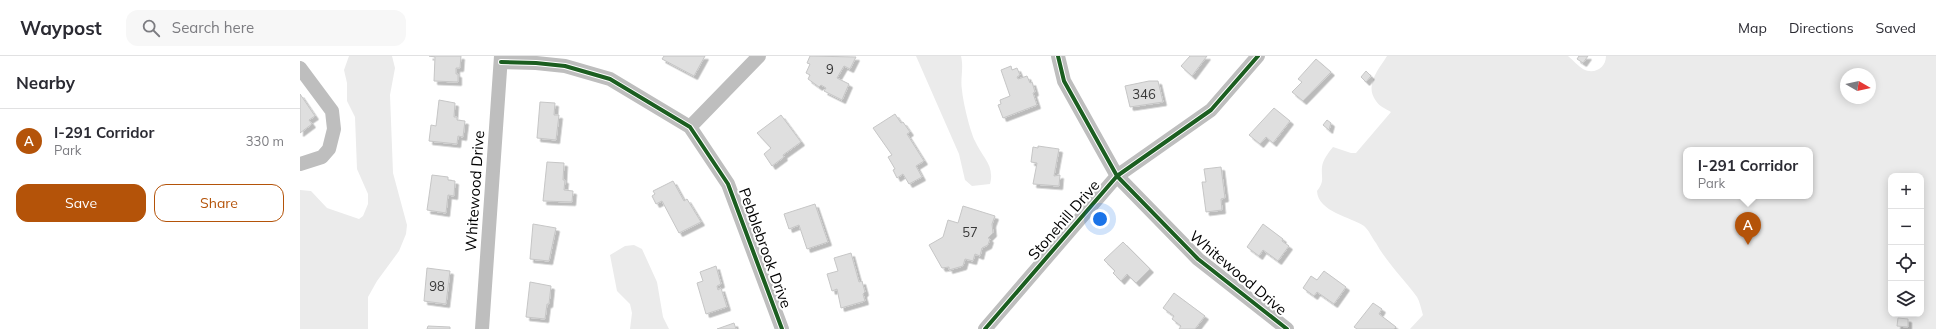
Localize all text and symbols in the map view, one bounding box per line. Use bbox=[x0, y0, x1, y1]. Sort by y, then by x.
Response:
search box bbox=[126, 10, 406, 46]
text: Waypost bbox=[20, 16, 102, 40]
icon: search bbox=[140, 17, 162, 39]
text: Search here bbox=[172, 18, 254, 37]
text: Map bbox=[1738, 19, 1767, 37]
text: Directions bbox=[1789, 19, 1854, 37]
text: Saved bbox=[1876, 19, 1916, 37]
house number: 9 bbox=[826, 61, 834, 77]
north arrow bbox=[1840, 68, 1876, 104]
text: Nearby bbox=[16, 72, 75, 93]
house number: 346 bbox=[1132, 86, 1156, 102]
text: I-291 Corridor bbox=[54, 123, 154, 142]
street label: Whitewood Drive bbox=[461, 130, 488, 252]
text: A bbox=[24, 133, 34, 149]
text: 330 m bbox=[246, 133, 284, 149]
text: Park bbox=[54, 142, 81, 158]
popup bbox=[1683, 147, 1813, 199]
text: I-291 Corridor bbox=[1698, 156, 1798, 175]
map controls bbox=[1888, 173, 1924, 317]
button: + bbox=[1888, 173, 1924, 209]
text: Park bbox=[1698, 175, 1725, 191]
street label: Stonehill Drive bbox=[1024, 176, 1103, 264]
button: Save bbox=[16, 184, 146, 222]
button: Share bbox=[154, 184, 284, 222]
street label: Pebblebrook Drive bbox=[735, 185, 796, 311]
your location bbox=[1090, 209, 1110, 229]
button: − bbox=[1888, 209, 1924, 245]
pin: A bbox=[1735, 212, 1761, 245]
house number: 57 bbox=[962, 224, 978, 240]
street label: Whitewood Drive bbox=[1186, 226, 1291, 319]
button: locate bbox=[1888, 245, 1924, 281]
house number: 98 bbox=[429, 278, 445, 294]
button: layers bbox=[1888, 281, 1924, 317]

